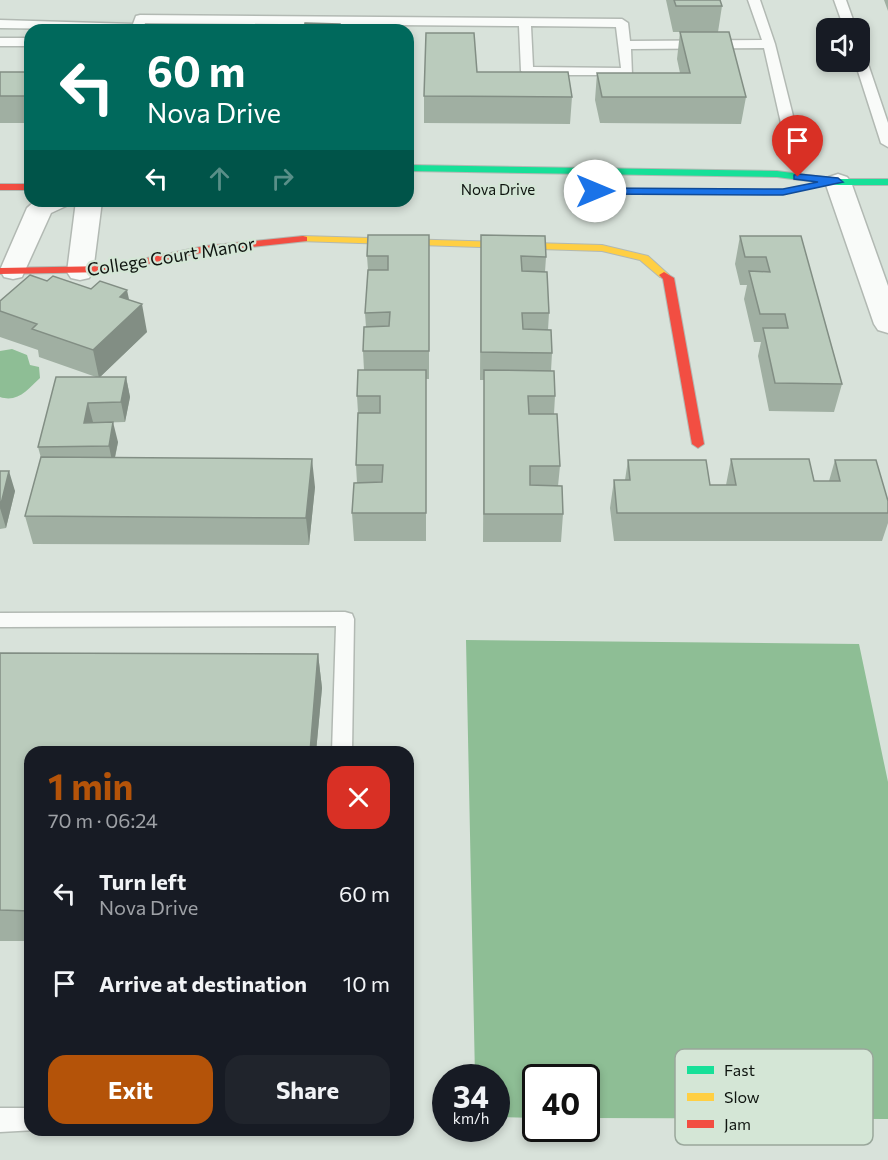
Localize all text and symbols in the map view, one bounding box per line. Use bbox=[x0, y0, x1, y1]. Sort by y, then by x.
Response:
map controls bbox=[816, 18, 870, 72]
button: sound bbox=[816, 18, 870, 72]
text: 60 m bbox=[147, 44, 246, 96]
icon: left bbox=[48, 48, 126, 126]
text: Nova Drive bbox=[147, 96, 281, 129]
pin bbox=[772, 115, 823, 177]
icon: arrive bbox=[781, 124, 814, 157]
position arrow bbox=[563, 159, 627, 223]
icon: left bbox=[140, 162, 173, 195]
icon: ahead bbox=[203, 162, 236, 195]
icon: right bbox=[266, 162, 299, 195]
street label: Nova Drive bbox=[461, 180, 535, 198]
street label: College Court Manor bbox=[85, 232, 257, 280]
text: 1 min bbox=[48, 763, 133, 807]
button: close bbox=[327, 766, 390, 829]
text: 70 m · 06:24 bbox=[48, 808, 158, 832]
text: Turn left bbox=[99, 868, 186, 895]
icon: left bbox=[48, 877, 81, 910]
text: 60 m bbox=[339, 880, 390, 907]
text: Nova Drive bbox=[99, 895, 198, 919]
icon: arrive bbox=[48, 967, 81, 1000]
text: Arrive at destination bbox=[99, 970, 307, 997]
text: 10 m bbox=[343, 970, 390, 997]
legend bbox=[675, 1049, 873, 1145]
button: Exit bbox=[48, 1055, 213, 1124]
button: Share bbox=[225, 1055, 390, 1124]
text: Fast bbox=[724, 1060, 755, 1079]
speed limit sign: 40 bbox=[522, 1064, 600, 1142]
text: 34 bbox=[453, 1077, 489, 1114]
text: Slow bbox=[724, 1087, 760, 1106]
text: km/h bbox=[453, 1109, 489, 1127]
text: Jam bbox=[724, 1114, 751, 1133]

